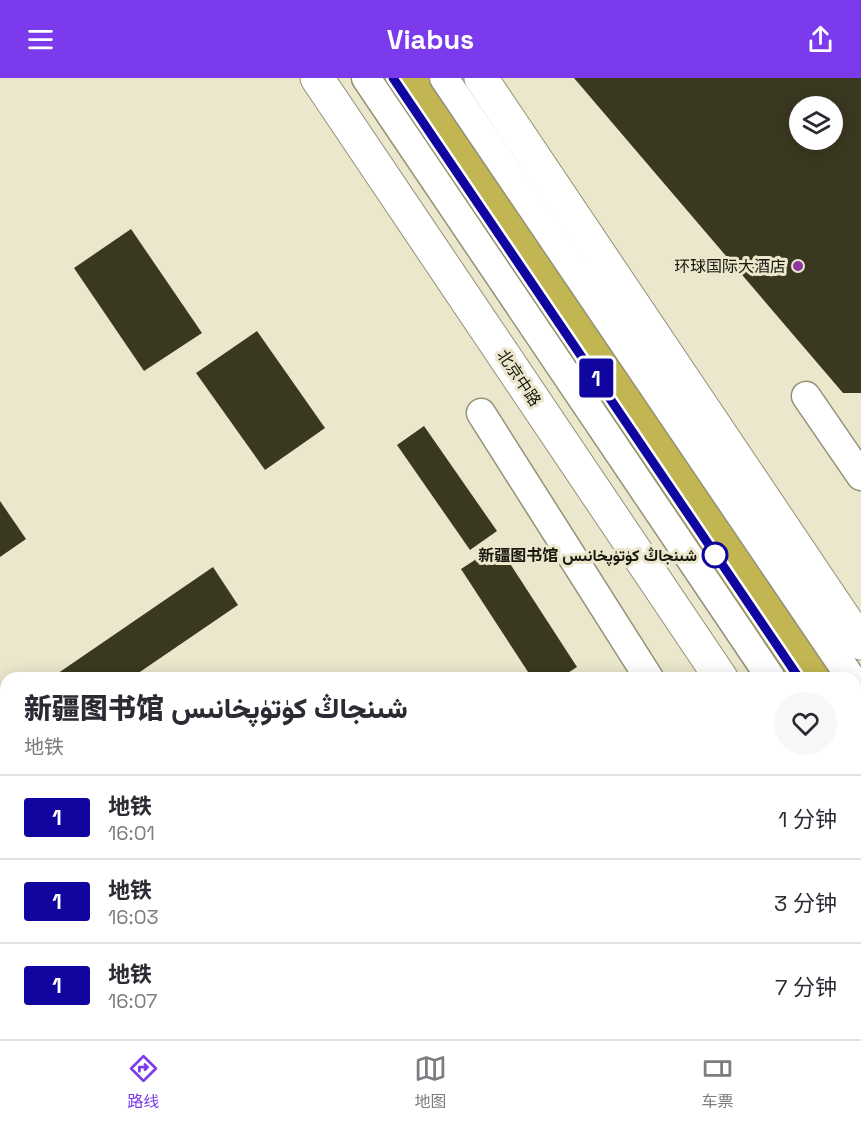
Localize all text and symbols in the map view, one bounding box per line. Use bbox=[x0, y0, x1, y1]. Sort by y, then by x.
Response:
text: Viabus bbox=[387, 22, 474, 57]
icon: menu bbox=[24, 23, 57, 56]
icon: share bbox=[804, 23, 837, 56]
map controls bbox=[789, 96, 843, 150]
button: layers bbox=[789, 96, 843, 150]
place label: 环球国际大酒店 bbox=[674, 256, 786, 277]
marker: 环球国际大酒店 bbox=[791, 259, 805, 273]
street label: 北京中路 bbox=[492, 346, 546, 410]
line badge: 1 bbox=[576, 358, 616, 398]
text: 1 bbox=[591, 365, 601, 392]
marker: 新疆图书馆 شىنجاڭ كۈتۈپخانىس bbox=[702, 542, 728, 568]
place label: 新疆图书馆 شىنجاڭ كۈتۈپخانىس bbox=[478, 545, 697, 567]
text: 新疆图书馆 شىنجاڭ كۈتۈپخانىس bbox=[24, 690, 408, 726]
button: heart bbox=[774, 692, 837, 755]
text: 地铁 bbox=[24, 734, 64, 760]
text: 地铁 bbox=[108, 792, 152, 820]
text: 1 bbox=[52, 804, 62, 831]
text: 1 分钟 bbox=[778, 805, 837, 833]
text: 16:01 bbox=[108, 820, 155, 846]
text: 地铁 bbox=[108, 876, 152, 904]
text: 1 bbox=[52, 888, 62, 915]
text: 3 分钟 bbox=[774, 889, 837, 917]
text: 16:03 bbox=[108, 904, 159, 930]
text: 地铁 bbox=[108, 960, 152, 988]
text: 1 bbox=[52, 972, 62, 999]
text: 7 分钟 bbox=[775, 973, 837, 1001]
text: 16:07 bbox=[108, 988, 157, 1014]
tab: 路线 bbox=[127, 1052, 160, 1112]
tab: 地图 bbox=[414, 1052, 447, 1112]
tab: 车票 bbox=[701, 1052, 734, 1112]

